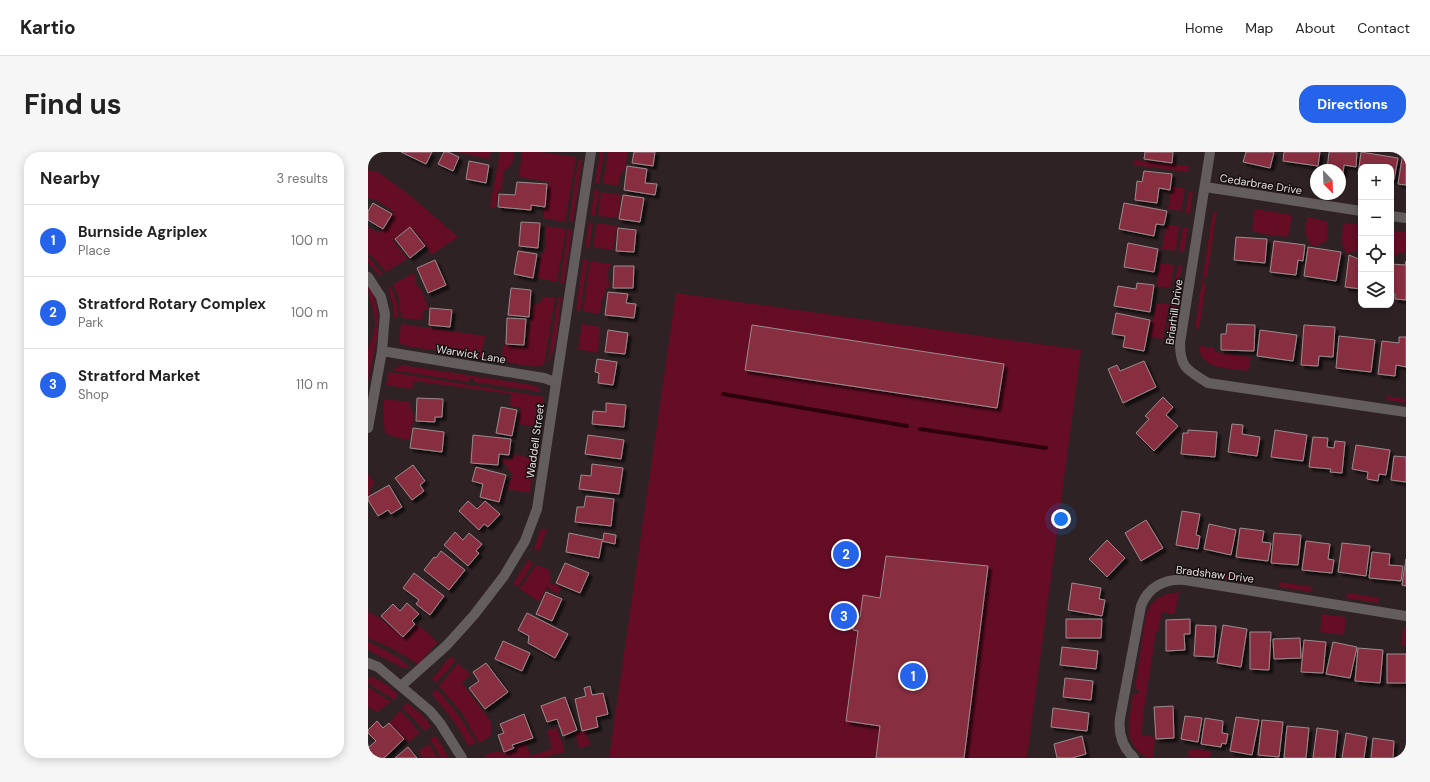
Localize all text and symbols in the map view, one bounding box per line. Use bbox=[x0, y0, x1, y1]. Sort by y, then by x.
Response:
text: Kartio bbox=[20, 15, 76, 40]
text: Home bbox=[1185, 19, 1223, 37]
text: Map bbox=[1245, 19, 1273, 37]
text: About bbox=[1295, 19, 1335, 37]
text: Contact bbox=[1357, 19, 1410, 37]
button: Directions bbox=[1299, 85, 1406, 123]
text: Find us bbox=[24, 86, 122, 123]
north arrow bbox=[1310, 164, 1346, 200]
map controls bbox=[1358, 164, 1394, 308]
button: + bbox=[1358, 164, 1394, 200]
text: Nearby bbox=[40, 167, 100, 189]
text: 3 results bbox=[276, 170, 328, 187]
street label: Cedarbrae Drive bbox=[1219, 171, 1303, 197]
button: − bbox=[1358, 200, 1394, 236]
text: Burnside Agriplex bbox=[78, 222, 207, 242]
text: 1 bbox=[51, 232, 55, 249]
text: 100 m bbox=[291, 232, 328, 249]
button: locate bbox=[1358, 236, 1394, 272]
text: Place bbox=[78, 242, 110, 259]
button: layers bbox=[1358, 272, 1394, 308]
street label: Briarhill Drive bbox=[1162, 278, 1186, 346]
text: Stratford Rotary Complex bbox=[78, 294, 266, 314]
text: 2 bbox=[49, 304, 57, 321]
text: 100 m bbox=[291, 304, 328, 321]
text: Park bbox=[78, 314, 104, 331]
street label: Warwick Lane bbox=[435, 342, 507, 366]
text: Stratford Market bbox=[78, 366, 200, 386]
text: 3 bbox=[49, 376, 57, 393]
text: 110 m bbox=[296, 376, 328, 393]
text: Shop bbox=[78, 386, 109, 403]
street label: Waddell Street bbox=[523, 403, 547, 479]
your location bbox=[1051, 509, 1071, 529]
pin: 2 bbox=[833, 539, 859, 569]
street label: Bradshaw Drive bbox=[1175, 562, 1255, 586]
pin: 3 bbox=[831, 601, 857, 631]
pin: 1 bbox=[900, 661, 926, 691]

